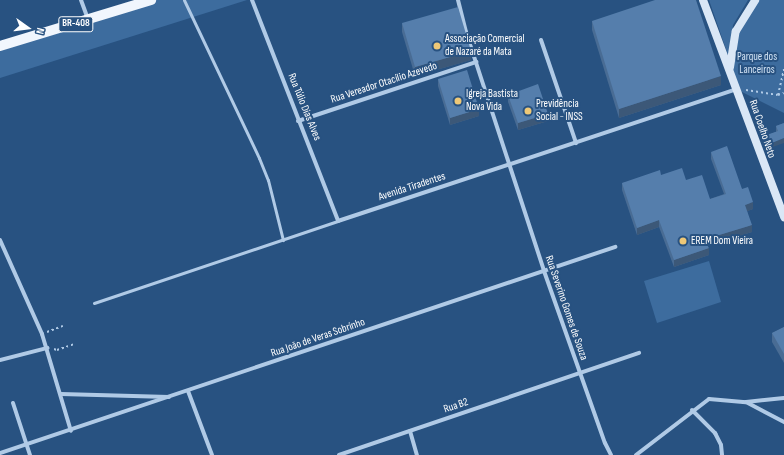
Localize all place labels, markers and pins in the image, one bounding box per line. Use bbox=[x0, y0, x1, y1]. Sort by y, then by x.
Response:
place label: Associação Comercial de Nazaré da Mata bbox=[445, 33, 525, 59]
marker: Associação Comercial de Nazaré da Mata bbox=[432, 41, 442, 51]
place label: Igreja Bastista Nova Vida bbox=[466, 88, 518, 114]
marker: Igreja Bastista Nova Vida bbox=[453, 96, 463, 106]
place label: Previdência Social - INSS bbox=[536, 98, 583, 124]
marker: Previdência Social - INSS bbox=[523, 106, 533, 116]
place label: EREM Dom Vieira bbox=[691, 234, 753, 248]
marker: EREM Dom Vieira bbox=[678, 236, 688, 246]

